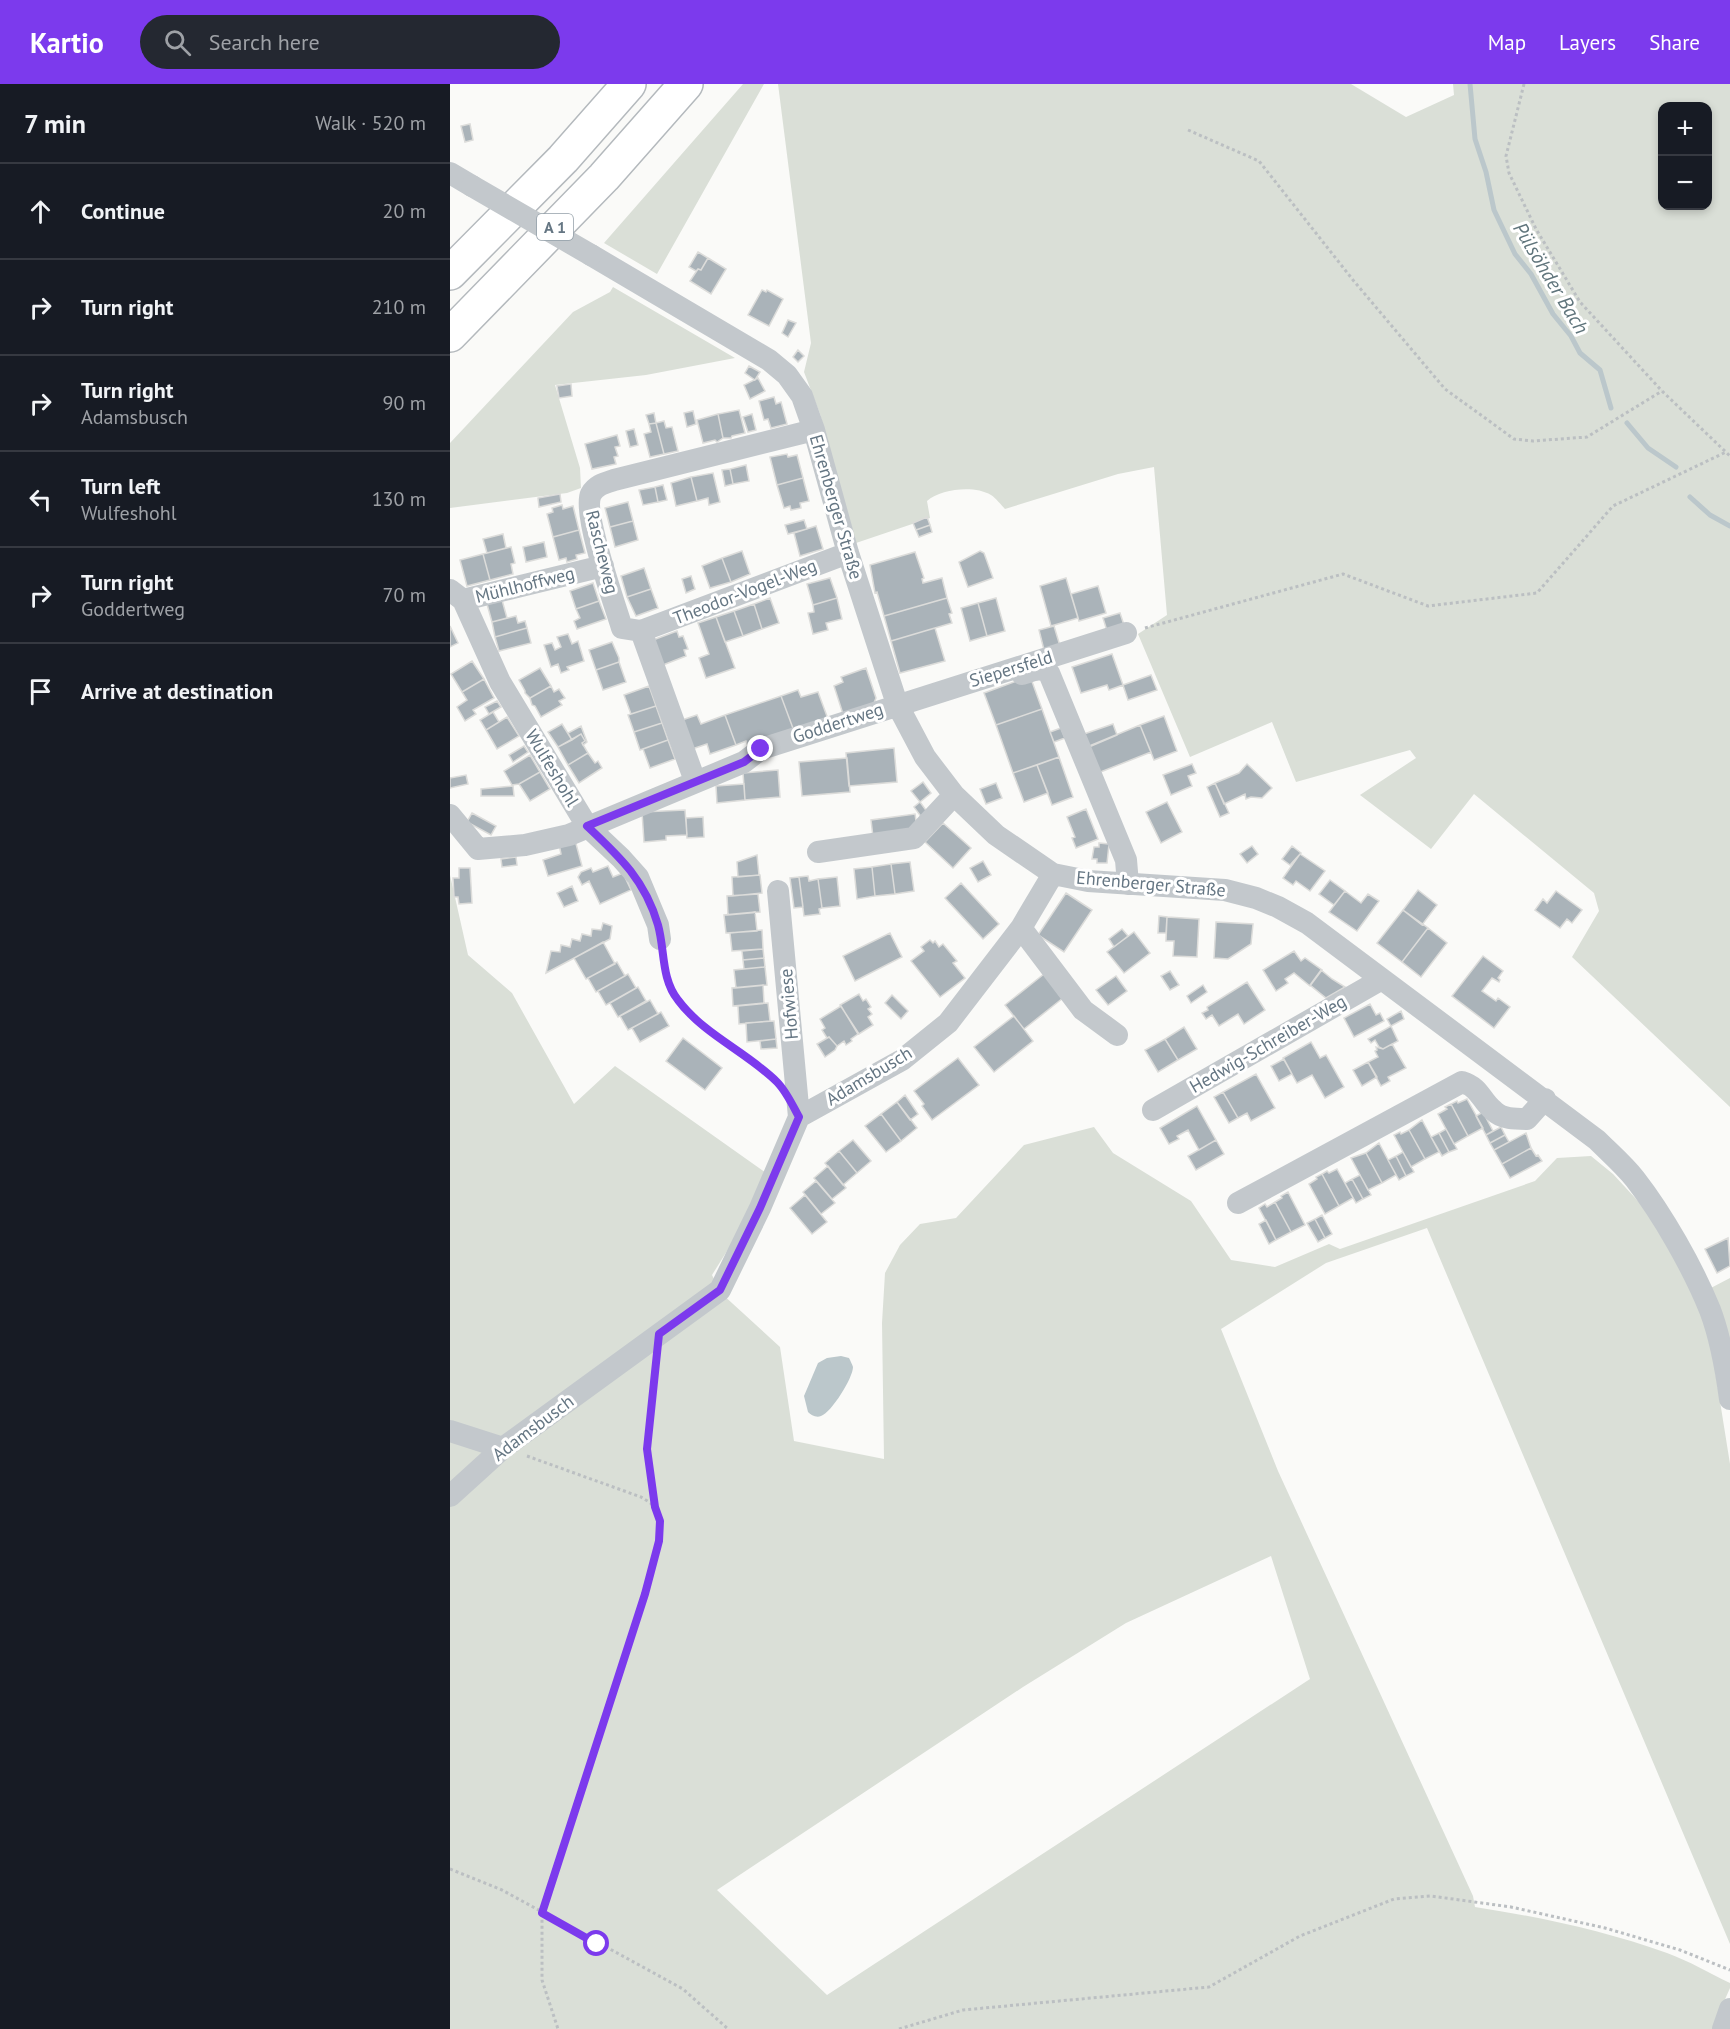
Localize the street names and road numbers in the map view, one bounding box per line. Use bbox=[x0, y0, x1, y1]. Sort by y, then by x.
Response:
road number: A 1 bbox=[537, 214, 573, 240]
street label: Ehrenberger Straße bbox=[805, 432, 868, 582]
street label: Rascheweg bbox=[581, 508, 624, 596]
street label: Theodor-Vogel-Weg bbox=[670, 554, 820, 630]
street label: Mühlhoffweg bbox=[473, 561, 577, 608]
street label: Siepersfeld bbox=[966, 645, 1055, 692]
street label: Goddertweg bbox=[790, 697, 886, 748]
street label: Wulfeshohl bbox=[520, 725, 585, 811]
street label: Ehrenberger Straße bbox=[1075, 866, 1227, 901]
street label: Hofwiese bbox=[774, 968, 803, 1041]
street label: Hedwig-Schreiber-Weg bbox=[1185, 989, 1350, 1098]
street label: Adamsbusch bbox=[822, 1041, 916, 1110]
street label: Adamsbusch bbox=[487, 1389, 578, 1466]

